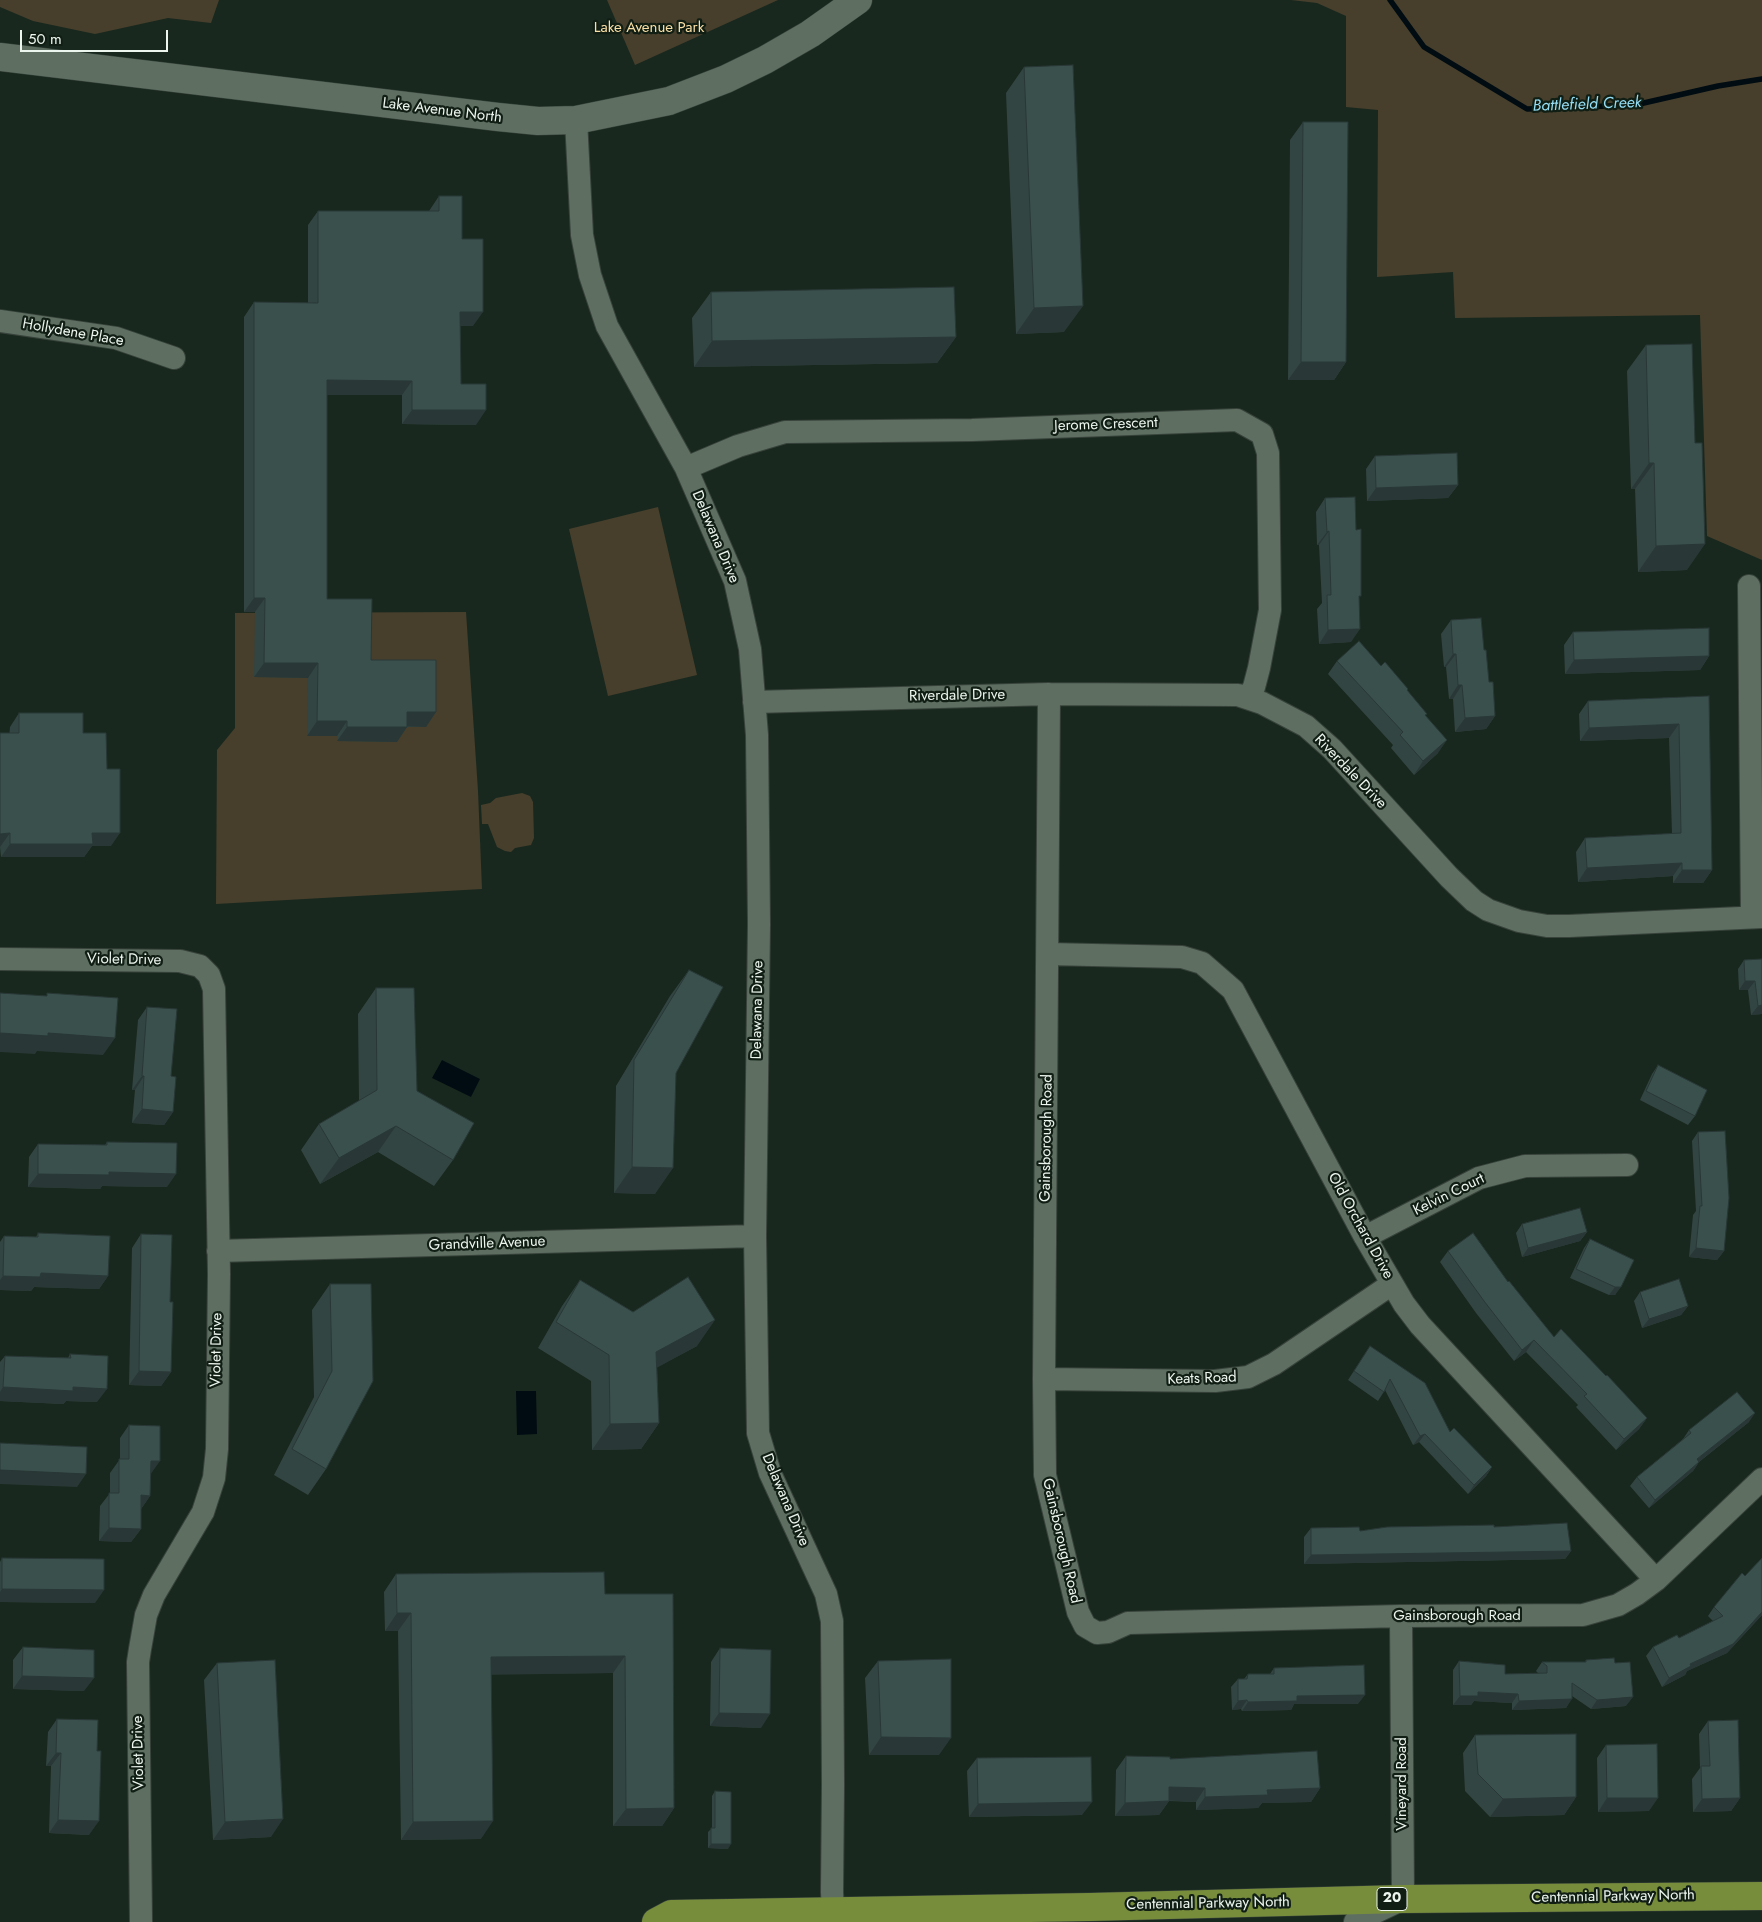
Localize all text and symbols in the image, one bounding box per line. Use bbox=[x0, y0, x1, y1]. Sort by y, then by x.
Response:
park label: Lake Avenue Park bbox=[594, 19, 704, 37]
scale bar bbox=[22, 20, 170, 52]
text: 50 m bbox=[28, 28, 62, 50]
water label: Battlefield Creek bbox=[1532, 94, 1642, 116]
street label: Lake Avenue North bbox=[381, 95, 503, 127]
street label: Hollydene Place bbox=[21, 315, 125, 351]
street label: Jerome Crescent bbox=[1054, 414, 1158, 436]
street label: Delawana Drive bbox=[687, 488, 743, 586]
street label: Riverdale Drive bbox=[909, 686, 1005, 706]
street label: Riverdale Drive bbox=[1310, 731, 1390, 813]
street label: Violet Drive bbox=[87, 950, 161, 970]
street label: Delawana Drive bbox=[748, 960, 768, 1060]
street label: Gainsborough Road bbox=[1037, 1074, 1057, 1202]
street label: Old Orchard Drive bbox=[1323, 1170, 1397, 1282]
street label: Kelvin Court bbox=[1410, 1170, 1488, 1220]
street label: Grandville Avenue bbox=[428, 1233, 546, 1255]
street label: Violet Drive bbox=[207, 1313, 227, 1387]
street label: Keats Road bbox=[1167, 1369, 1237, 1389]
street label: Delawana Drive bbox=[757, 1451, 813, 1549]
street label: Gainsborough Road bbox=[1038, 1477, 1084, 1605]
street label: Gainsborough Road bbox=[1393, 1607, 1521, 1625]
street label: Violet Drive bbox=[129, 1716, 149, 1790]
street label: Vineyard Road bbox=[1393, 1737, 1411, 1831]
street label: Centennial Parkway North bbox=[1531, 1887, 1695, 1907]
road number: 20 bbox=[1377, 1888, 1407, 1910]
street label: Centennial Parkway North bbox=[1126, 1894, 1290, 1914]

